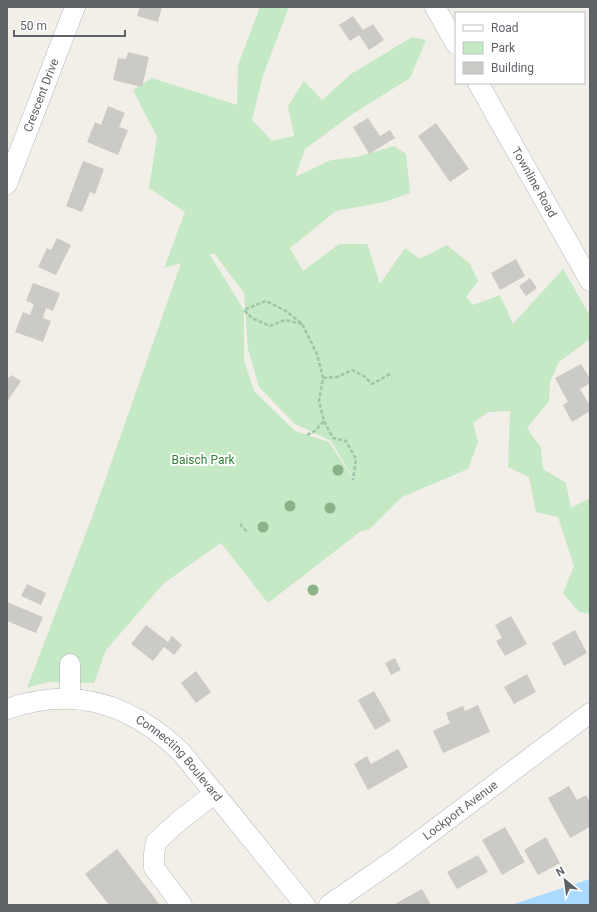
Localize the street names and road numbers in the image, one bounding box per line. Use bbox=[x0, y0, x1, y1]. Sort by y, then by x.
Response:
street label: Crescent Drive bbox=[21, 57, 62, 134]
street label: Townline Road bbox=[509, 145, 560, 220]
street label: Connecting Boulevard bbox=[133, 712, 225, 804]
street label: Lockport Avenue bbox=[420, 778, 501, 843]

